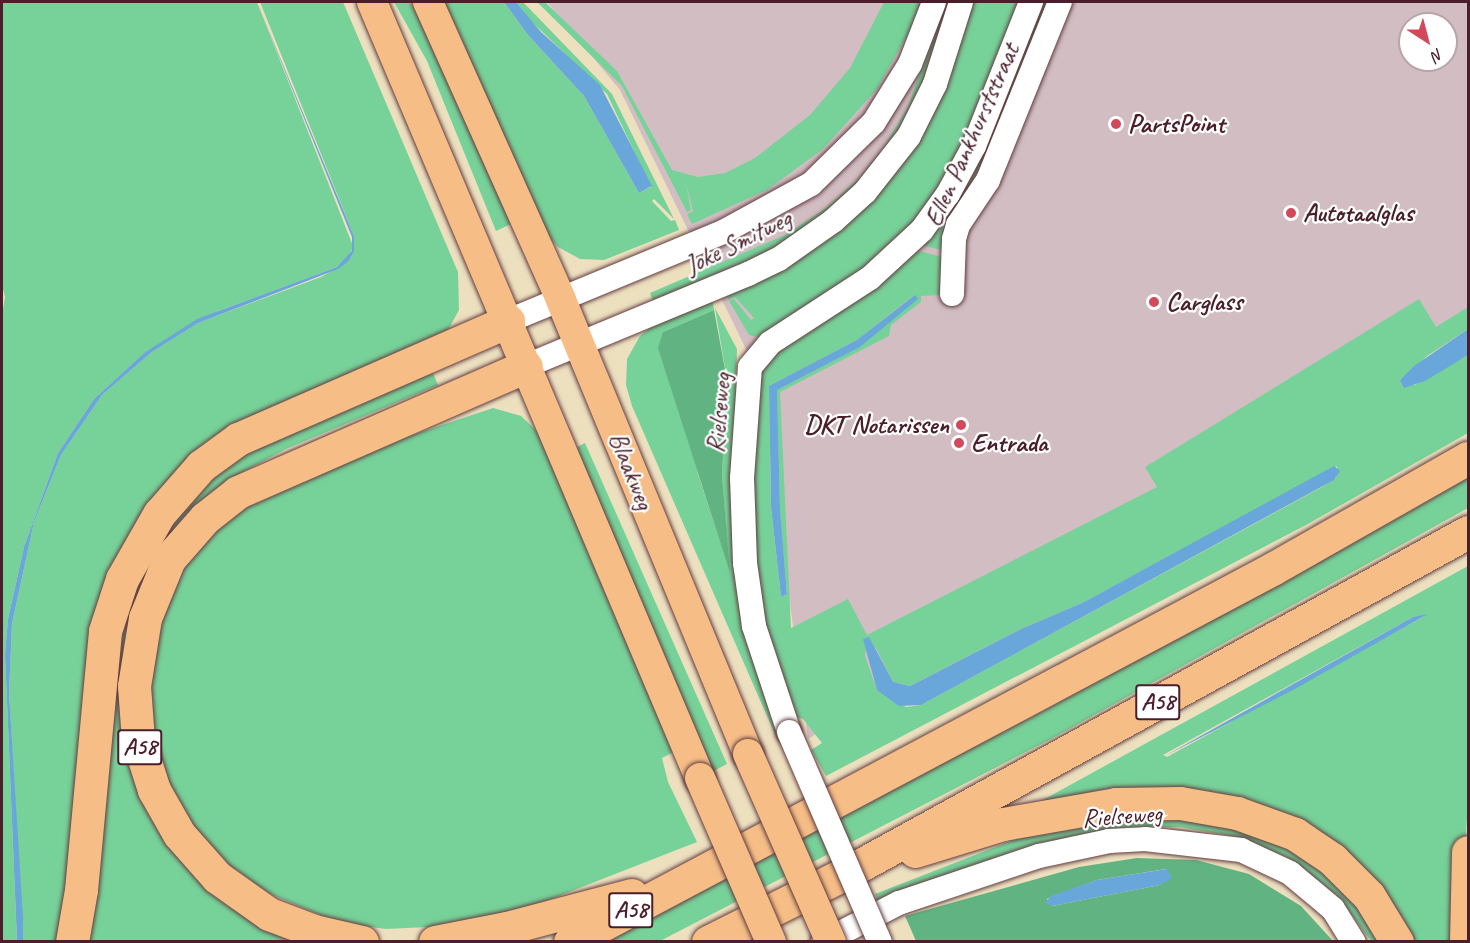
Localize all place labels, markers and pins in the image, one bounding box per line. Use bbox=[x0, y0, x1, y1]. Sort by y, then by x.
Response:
place label: PartsPoint bbox=[1128, 108, 1225, 140]
marker: PartsPoint bbox=[1109, 117, 1123, 131]
place label: Autotaalglas bbox=[1303, 197, 1413, 229]
marker: Autotaalglas bbox=[1284, 206, 1298, 220]
place label: Carglass bbox=[1166, 286, 1242, 318]
marker: Carglass bbox=[1147, 295, 1161, 309]
place label: DKT Notarissen bbox=[804, 409, 949, 441]
marker: DKT Notarissen bbox=[954, 418, 968, 432]
place label: Entrada bbox=[971, 427, 1047, 459]
marker: Entrada bbox=[952, 436, 966, 450]

